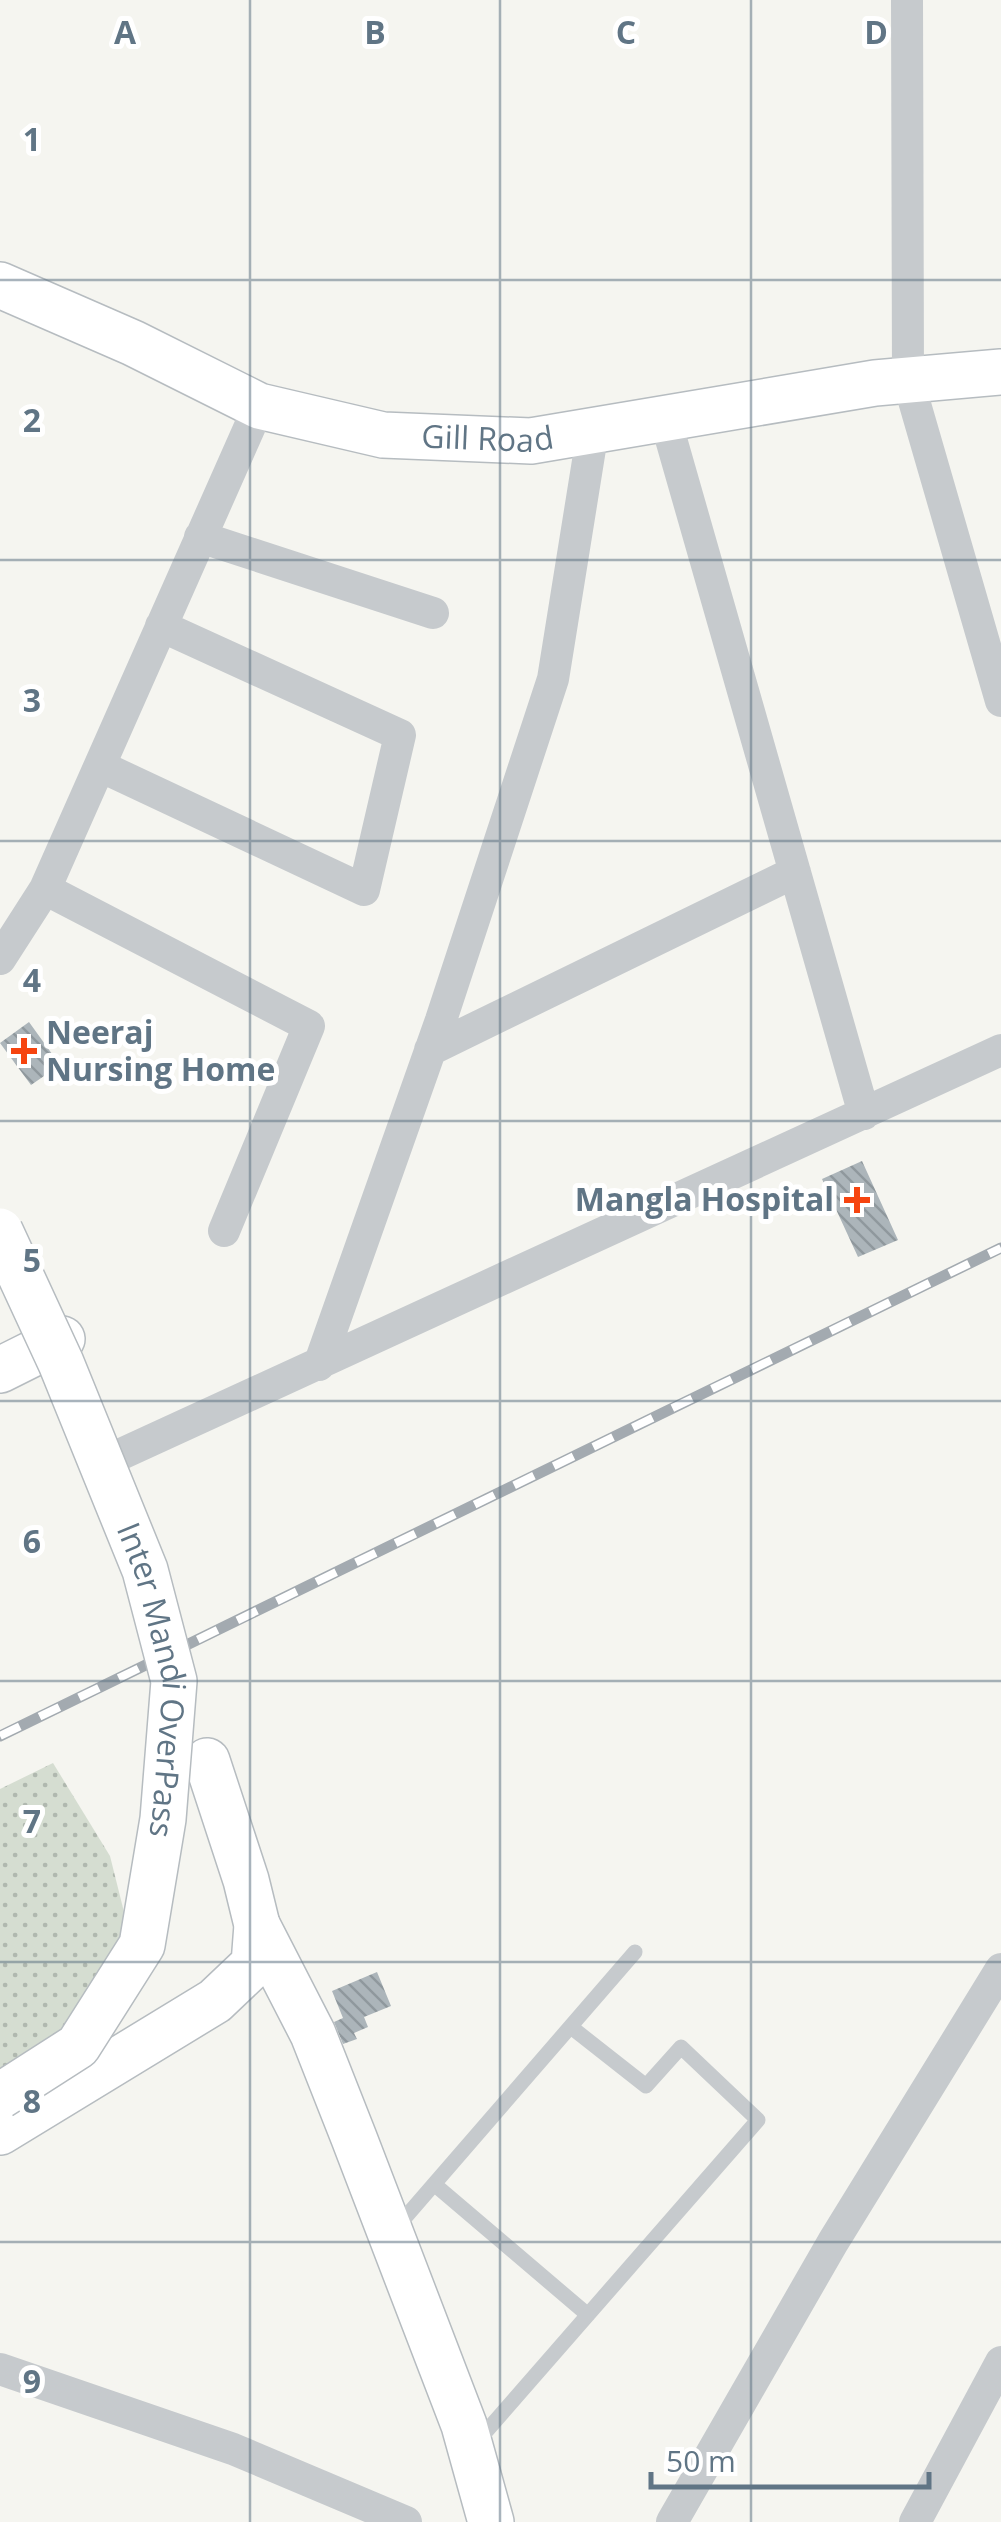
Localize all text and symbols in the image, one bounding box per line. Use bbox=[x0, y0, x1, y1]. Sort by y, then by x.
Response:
text: A bbox=[114, 10, 137, 53]
text: B bbox=[364, 10, 386, 53]
text: C bbox=[616, 10, 636, 53]
text: D bbox=[864, 10, 888, 53]
text: 1 bbox=[23, 117, 41, 160]
text: 2 bbox=[23, 398, 41, 441]
street label: Gill Road bbox=[421, 414, 557, 461]
text: 3 bbox=[23, 678, 41, 721]
text: 4 bbox=[23, 958, 41, 1001]
place label: Neeraj Nursing Home bbox=[46, 1010, 275, 1090]
marker: Neeraj Nursing Home bbox=[11, 1038, 37, 1064]
place label: Mangla Hospital bbox=[575, 1177, 834, 1220]
marker: Mangla Hospital bbox=[844, 1187, 870, 1213]
text: 5 bbox=[23, 1238, 41, 1281]
street label: Inter Mandi OverPass bbox=[108, 1516, 197, 1841]
text: 6 bbox=[23, 1519, 41, 1562]
text: 7 bbox=[23, 1799, 41, 1842]
text: 8 bbox=[23, 2079, 41, 2122]
text: 9 bbox=[23, 2359, 41, 2402]
scale bar bbox=[651, 2427, 928, 2489]
text: 50 m bbox=[666, 2440, 736, 2481]

